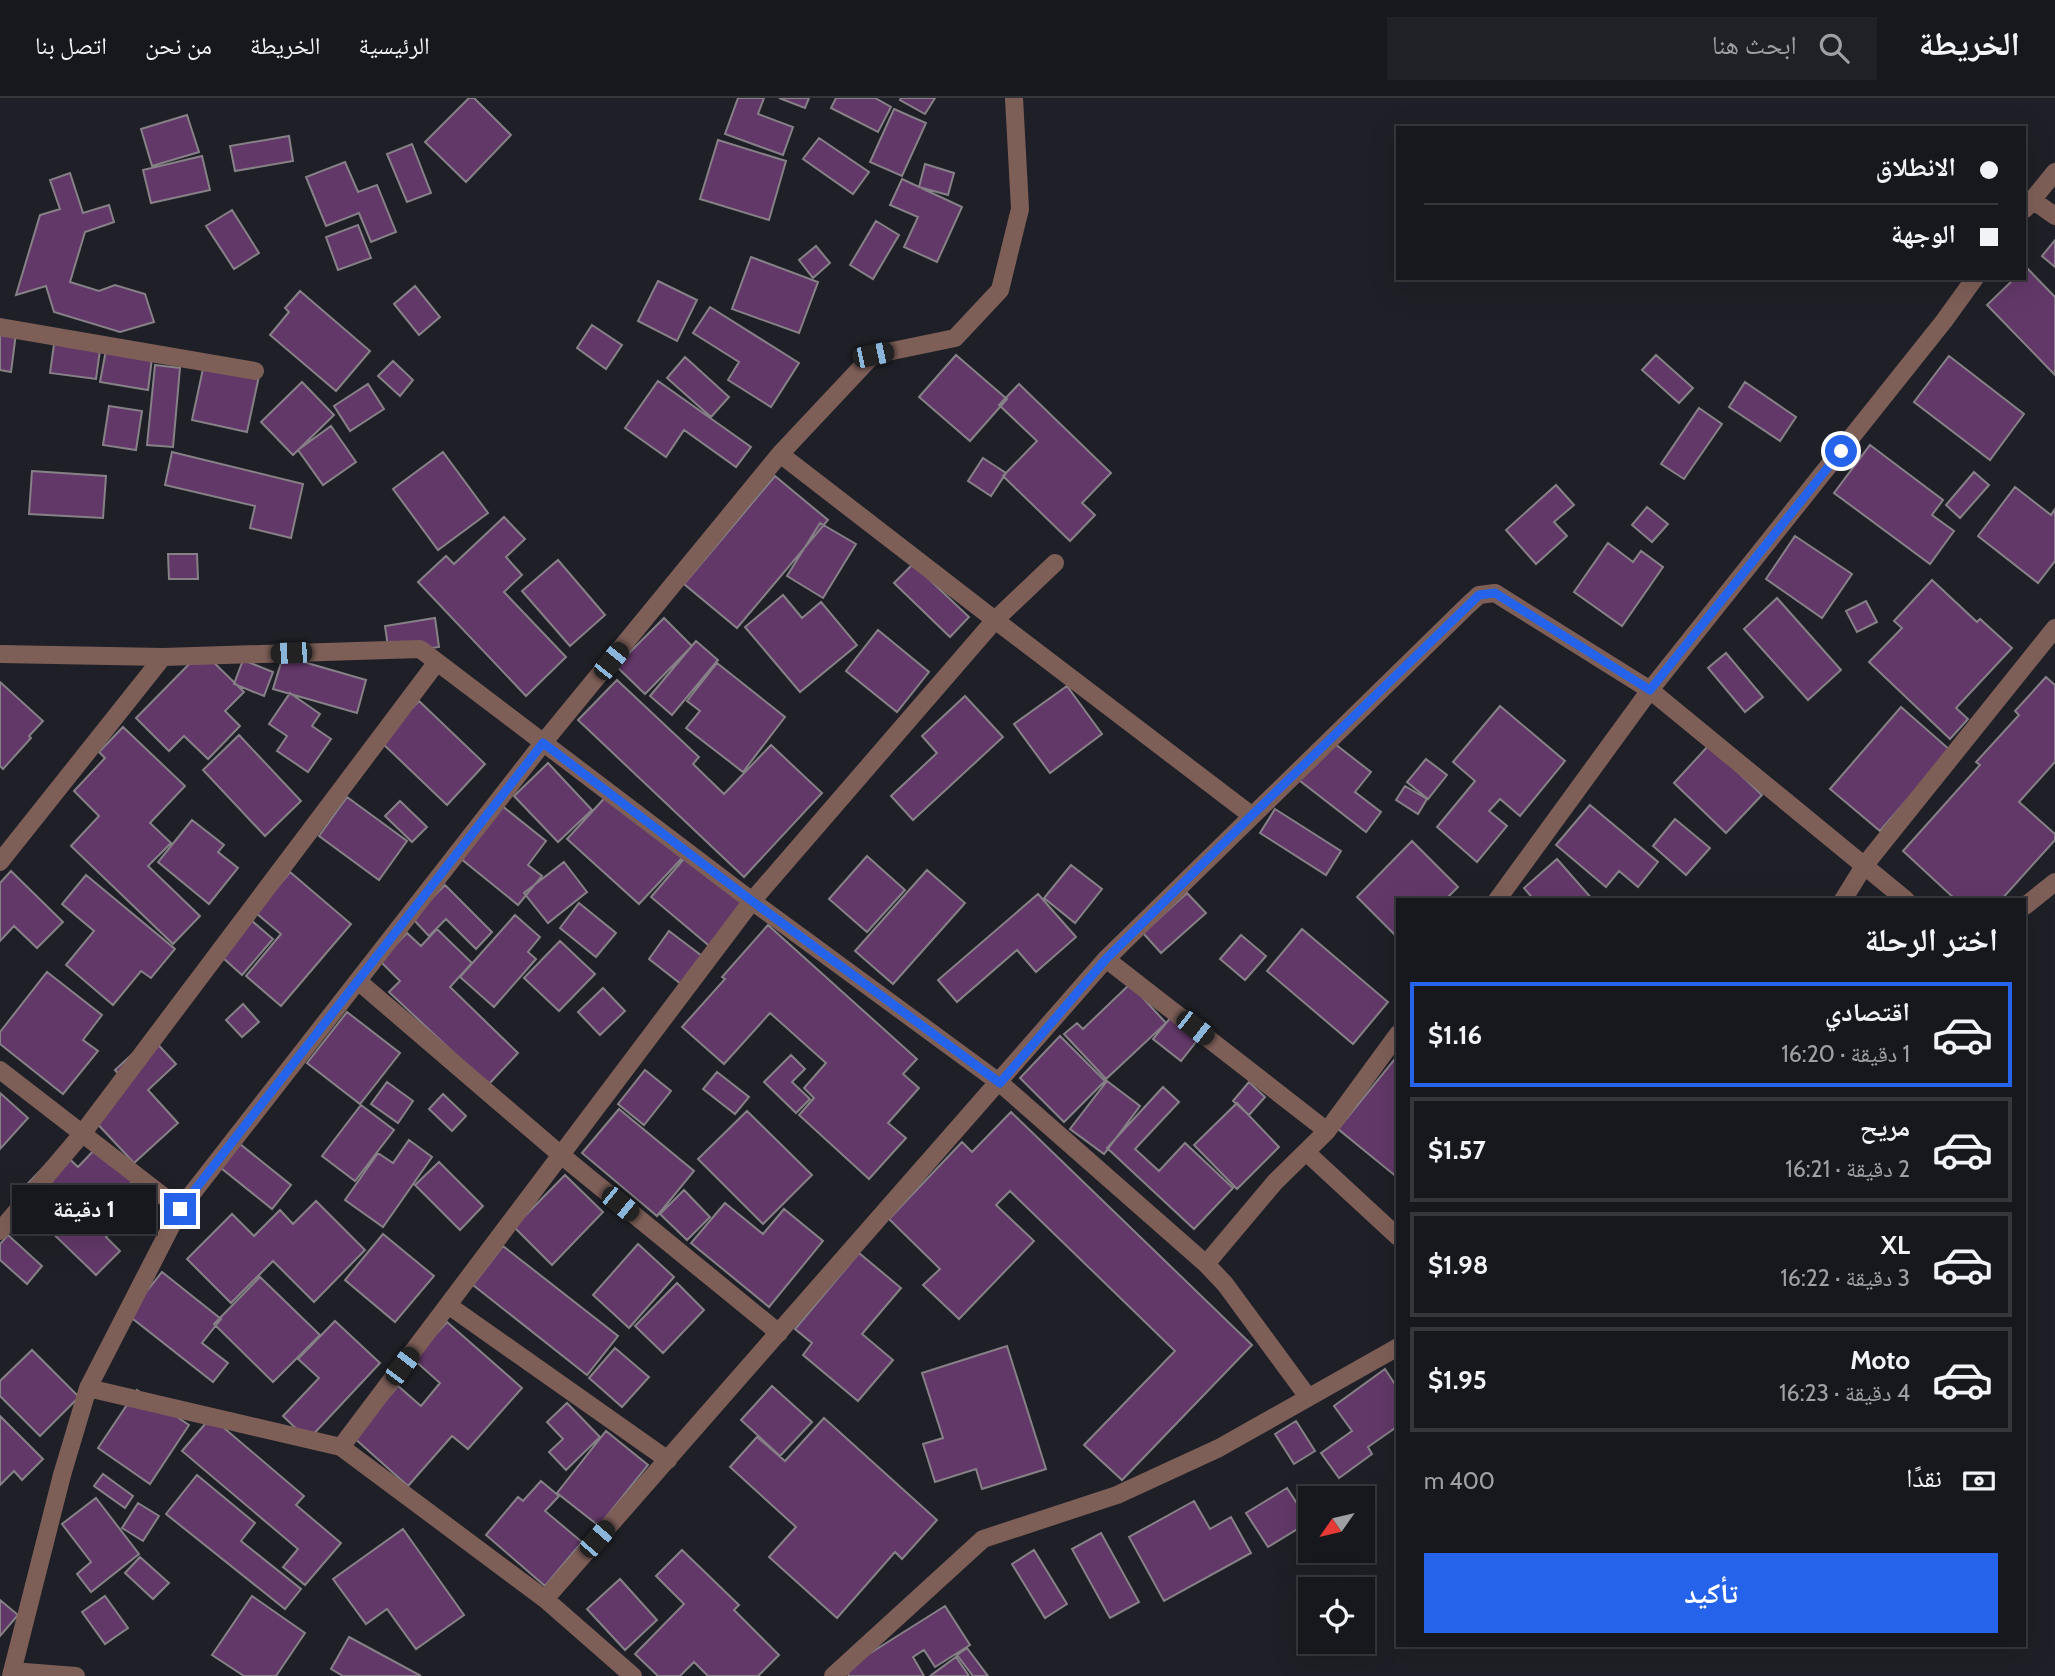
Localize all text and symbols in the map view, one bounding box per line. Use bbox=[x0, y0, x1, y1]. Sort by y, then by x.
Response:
search box bbox=[1387, 17, 1877, 80]
text: الخريطة bbox=[1919, 23, 2020, 63]
text: ابحث هنا bbox=[1712, 29, 1797, 61]
icon: search bbox=[1815, 29, 1853, 67]
text: اتصل بنا bbox=[35, 31, 107, 60]
text: من نحن bbox=[145, 31, 212, 60]
text: الخريطة bbox=[250, 31, 321, 60]
text: الرئيسية bbox=[359, 31, 430, 60]
text: الانطلاق bbox=[1876, 151, 1956, 183]
text: الوجهة bbox=[1891, 218, 1956, 250]
car bbox=[851, 340, 896, 370]
route start bbox=[1825, 435, 1857, 467]
car bbox=[590, 638, 633, 684]
car bbox=[270, 642, 313, 664]
text: اختر الرحلة bbox=[1865, 920, 1998, 959]
text: اقتصادي bbox=[1825, 996, 1910, 1028]
icon: car bbox=[1931, 1003, 1994, 1066]
car bbox=[1172, 1007, 1219, 1049]
text: $1.16 bbox=[1428, 1019, 1482, 1051]
text: 1 دقيقة · 16:20 bbox=[1781, 1040, 1910, 1068]
text: مريح bbox=[1860, 1111, 1910, 1143]
icon: car bbox=[1931, 1118, 1994, 1181]
text: $1.57 bbox=[1428, 1134, 1486, 1166]
text: 2 دقيقة · 16:21 bbox=[1785, 1155, 1910, 1183]
car bbox=[598, 1183, 643, 1225]
callout: 1 دقيقة bbox=[12, 1184, 156, 1234]
route end bbox=[164, 1193, 196, 1225]
text: 1 دقيقة bbox=[53, 1195, 115, 1223]
text: XL bbox=[1881, 1229, 1910, 1261]
icon: car bbox=[1931, 1233, 1994, 1296]
text: $1.98 bbox=[1428, 1249, 1488, 1281]
text: 3 دقيقة · 16:22 bbox=[1780, 1264, 1910, 1292]
car bbox=[381, 1343, 424, 1389]
text: Moto bbox=[1850, 1344, 1910, 1376]
icon: car bbox=[1931, 1348, 1994, 1411]
text: $1.95 bbox=[1428, 1364, 1487, 1396]
text: 4 دقيقة · 16:23 bbox=[1779, 1379, 1910, 1407]
text: نقدًا bbox=[1906, 1462, 1942, 1494]
icon: cash bbox=[1960, 1462, 1998, 1500]
text: 400 m bbox=[1424, 1467, 1495, 1495]
north arrow bbox=[1298, 1486, 1376, 1563]
map controls bbox=[1298, 1486, 1375, 1654]
car bbox=[576, 1516, 619, 1562]
button: تأكيد bbox=[1424, 1553, 1998, 1633]
button: locate bbox=[1298, 1577, 1375, 1654]

